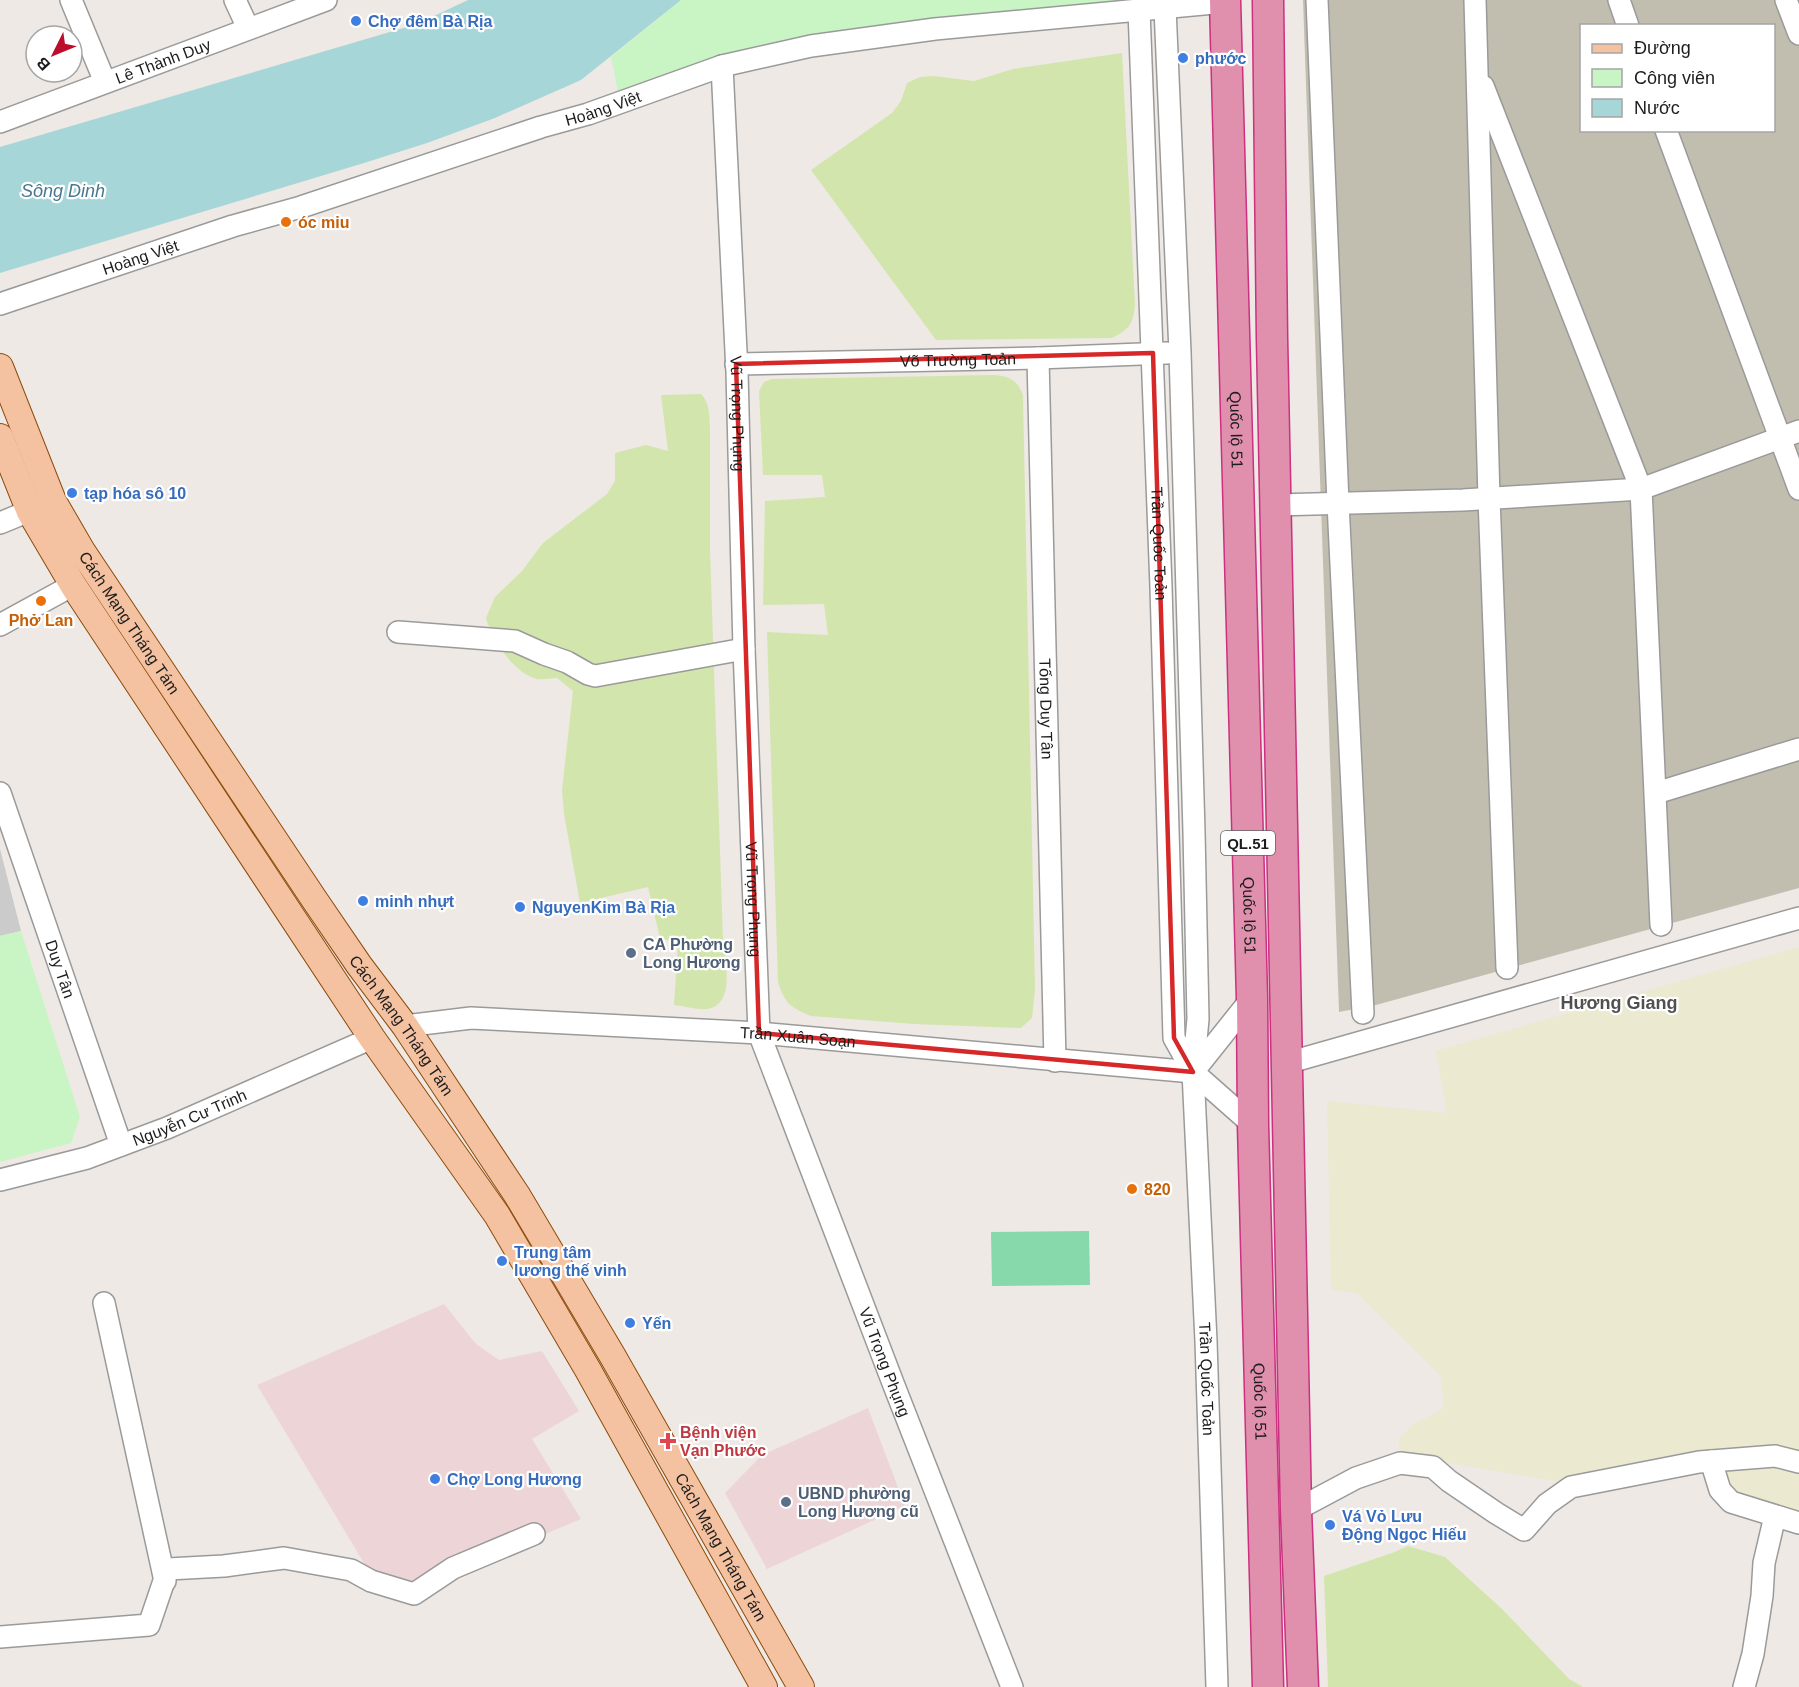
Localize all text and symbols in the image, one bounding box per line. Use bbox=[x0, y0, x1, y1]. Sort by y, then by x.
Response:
place label: Chợ đêm Bà Rịa bbox=[368, 13, 492, 30]
marker: Chợ đêm Bà Rịa bbox=[349, 14, 363, 28]
north arrow bbox=[24, 24, 84, 84]
legend bbox=[1580, 24, 1775, 132]
street label: Lê Thành Duy bbox=[113, 35, 213, 87]
text: Đường bbox=[1634, 38, 1691, 58]
place label: phước bbox=[1195, 50, 1247, 67]
marker: phước bbox=[1176, 51, 1190, 65]
text: B bbox=[33, 54, 54, 74]
text: Công viên bbox=[1634, 68, 1715, 88]
street label: Hoàng Việt bbox=[563, 87, 644, 128]
text: Nước bbox=[1634, 98, 1680, 118]
water label: Sông Dinh bbox=[21, 181, 105, 201]
place label: óc miu bbox=[298, 214, 350, 231]
marker: óc miu bbox=[279, 215, 293, 229]
street label: Hoàng Việt bbox=[100, 236, 181, 278]
street label: Võ Trường Toản bbox=[900, 350, 1016, 369]
street label: Vũ Trọng Phụng bbox=[728, 355, 748, 472]
street label: Quốc lộ 51 bbox=[1227, 391, 1246, 469]
place label: tạp hóa sô 10 bbox=[84, 485, 186, 502]
marker: tạp hóa sô 10 bbox=[65, 486, 79, 500]
street label: Trần Quốc Toản bbox=[1149, 486, 1170, 601]
street label: Cách Mạng Tháng Tám bbox=[76, 548, 183, 697]
marker: Phở Lan bbox=[34, 594, 48, 608]
place label: Phở Lan bbox=[9, 612, 73, 629]
street label: Tống Duy Tân bbox=[1037, 658, 1056, 760]
road number: QL.51 bbox=[1221, 831, 1275, 855]
street label: Vũ Trọng Phụng bbox=[743, 841, 765, 958]
street label: Quốc lộ 51 bbox=[1240, 877, 1259, 955]
place label: minh nhựt bbox=[375, 893, 455, 910]
marker: minh nhựt bbox=[356, 894, 370, 908]
place label: NguyenKim Bà Rịa bbox=[532, 899, 675, 916]
marker: NguyenKim Bà Rịa bbox=[513, 900, 527, 914]
place label: CA Phường Long Hương bbox=[643, 936, 741, 971]
street label: Duy Tân bbox=[43, 938, 78, 1000]
marker: CA Phường Long Hương bbox=[624, 946, 638, 960]
street label: Cách Mạng Tháng Tám bbox=[346, 952, 457, 1099]
district label: Hương Giang bbox=[1561, 993, 1677, 1013]
street label: Trần Xuân Soạn bbox=[740, 1024, 857, 1050]
street label: Nguyễn Cư Trinh bbox=[130, 1086, 249, 1149]
place label: 820 bbox=[1144, 1181, 1171, 1198]
marker: 820 bbox=[1125, 1182, 1139, 1196]
place label: Trung tâm lương thế vinh bbox=[514, 1244, 627, 1279]
marker: Trung tâm lương thế vinh bbox=[495, 1254, 509, 1268]
street label: Vũ Trọng Phụng bbox=[856, 1305, 914, 1419]
place label: Yến bbox=[642, 1315, 671, 1332]
marker: Yến bbox=[623, 1316, 637, 1330]
street label: Trần Quốc Toản bbox=[1197, 1322, 1218, 1436]
street label: Quốc lộ 51 bbox=[1251, 1363, 1270, 1441]
place label: Bệnh viện Vạn Phước bbox=[680, 1424, 766, 1459]
marker: Bệnh viện Vạn Phước bbox=[661, 1434, 675, 1448]
street label: Cách Mạng Tháng Tám bbox=[672, 1470, 770, 1624]
place label: Chợ Long Hương bbox=[447, 1471, 582, 1488]
marker: Chợ Long Hương bbox=[428, 1472, 442, 1486]
place label: UBND phường Long Hương cũ bbox=[798, 1485, 919, 1520]
marker: UBND phường Long Hương cũ bbox=[779, 1495, 793, 1509]
place label: Vá Vỏ Lưu Động Ngọc Hiếu bbox=[1342, 1508, 1466, 1543]
marker: Vá Vỏ Lưu Động Ngọc Hiếu bbox=[1323, 1518, 1337, 1532]

